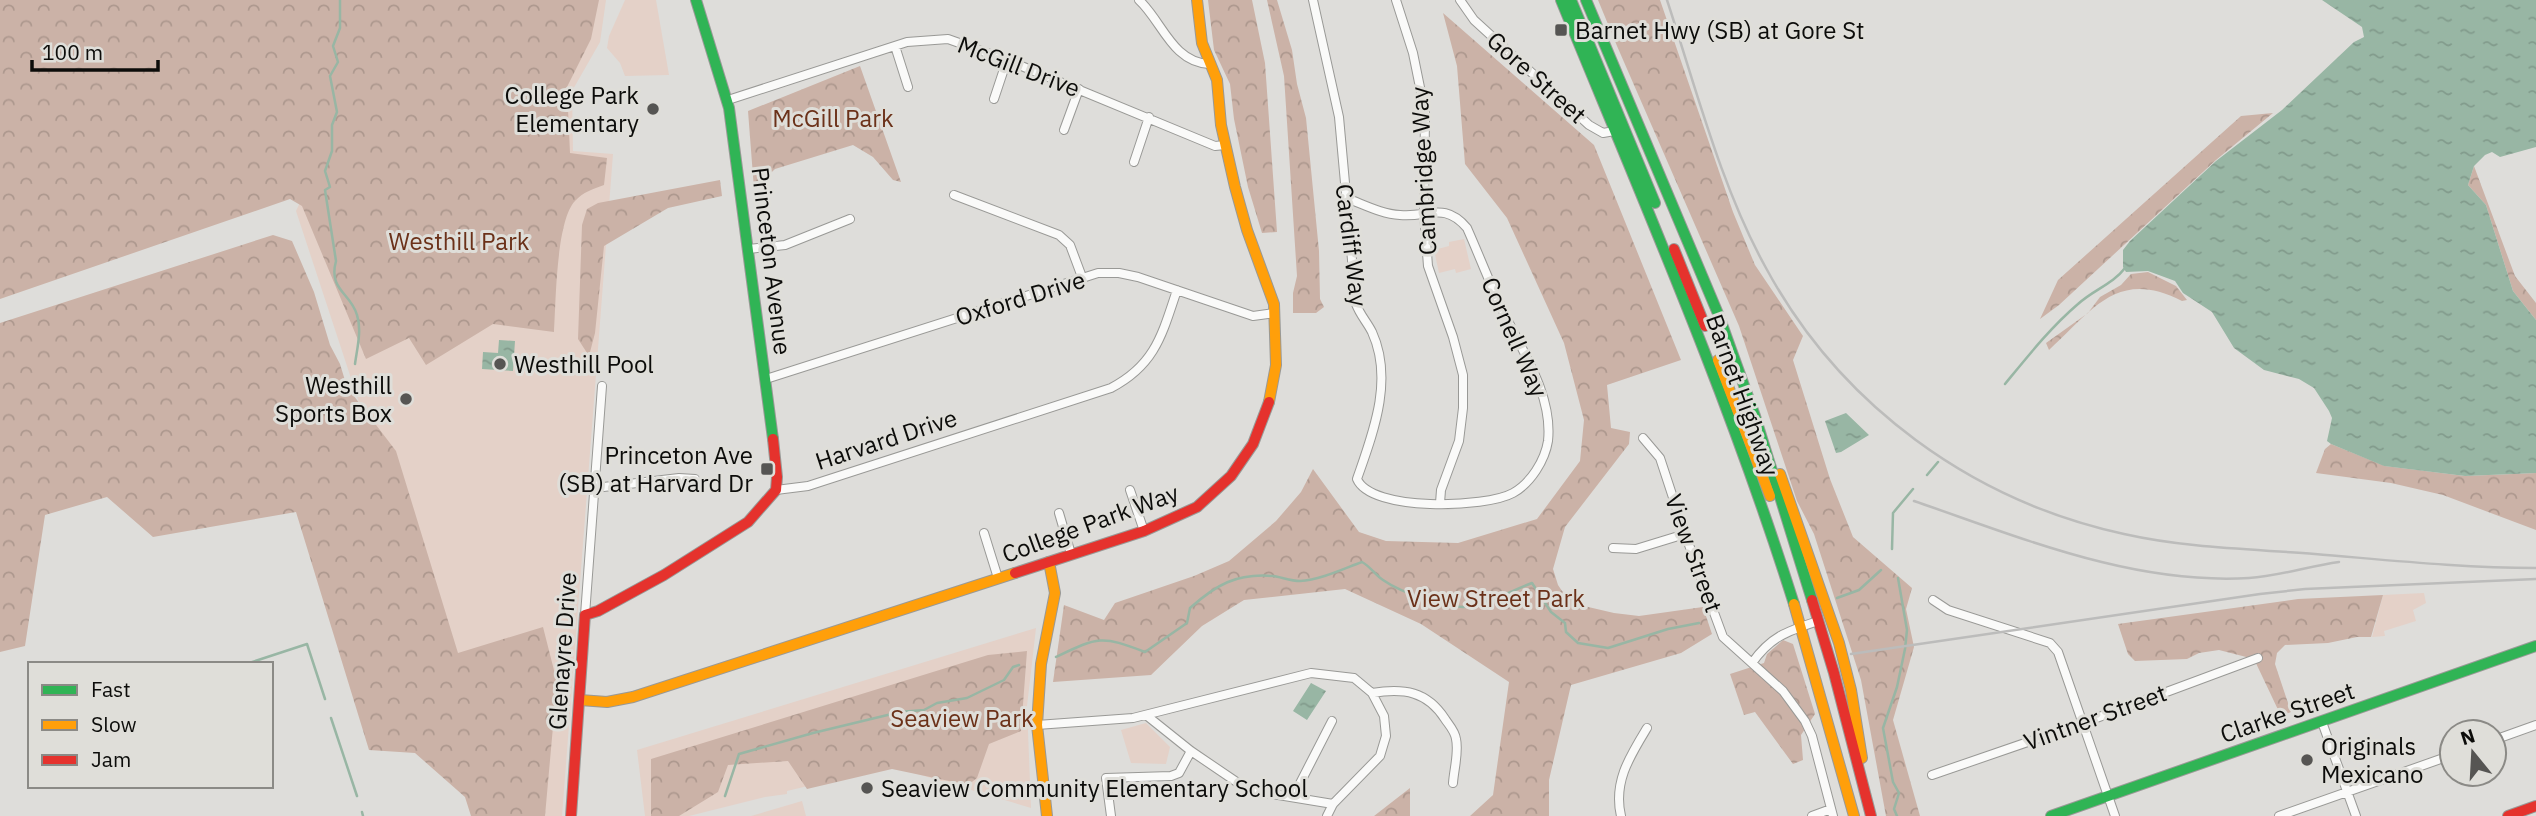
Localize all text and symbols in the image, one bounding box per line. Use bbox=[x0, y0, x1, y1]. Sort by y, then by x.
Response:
place label: Barnet Hwy (SB) at Gore St bbox=[1575, 14, 1865, 46]
marker: Barnet Hwy (SB) at Gore St bbox=[1553, 22, 1569, 38]
street label: Gore Street bbox=[1480, 24, 1594, 130]
scale bar bbox=[32, 28, 158, 72]
street label: McGill Drive bbox=[953, 28, 1085, 104]
text: 100 m bbox=[42, 38, 103, 66]
place label: College Park Elementary bbox=[505, 79, 639, 139]
street label: Cambridge Way bbox=[1403, 86, 1443, 256]
marker: College Park Elementary bbox=[645, 101, 661, 117]
park label: McGill Park bbox=[772, 102, 894, 134]
street label: Princeton Avenue bbox=[745, 165, 799, 357]
street label: Cardiff Way bbox=[1329, 182, 1375, 308]
park label: Westhill Park bbox=[389, 225, 530, 257]
street label: Oxford Drive bbox=[951, 263, 1089, 333]
street label: Cornell Way bbox=[1474, 272, 1556, 402]
street label: Barnet Highway bbox=[1699, 310, 1787, 480]
place label: Westhill Pool bbox=[514, 348, 654, 380]
marker: Westhill Pool bbox=[492, 356, 508, 372]
place label: Westhill Sports Box bbox=[275, 369, 392, 429]
marker: Westhill Sports Box bbox=[398, 391, 414, 407]
street label: Harvard Drive bbox=[811, 401, 961, 477]
place label: Princeton Ave (SB) at Harvard Dr bbox=[558, 439, 753, 499]
marker: Princeton Ave (SB) at Harvard Dr bbox=[759, 461, 775, 477]
street label: College Park Way bbox=[997, 476, 1183, 570]
street label: View Street bbox=[1658, 489, 1730, 617]
street label: Glenayre Drive bbox=[541, 571, 583, 731]
park label: View Street Park bbox=[1407, 582, 1585, 614]
legend bbox=[28, 662, 273, 788]
street label: Clarke Street bbox=[2216, 674, 2358, 750]
text: Fast bbox=[91, 675, 131, 703]
street label: Vintner Street bbox=[2019, 676, 2171, 758]
park label: Seaview Park bbox=[890, 702, 1034, 734]
text: Slow bbox=[91, 710, 137, 738]
north arrow bbox=[2438, 718, 2508, 788]
text: N bbox=[2457, 723, 2478, 750]
place label: Originals Mexicano bbox=[2321, 730, 2424, 790]
text: Jam bbox=[91, 745, 131, 773]
marker: Originals Mexicano bbox=[2299, 752, 2315, 768]
place label: Seaview Community Elementary School bbox=[881, 772, 1308, 804]
marker: Seaview Community Elementary School bbox=[859, 780, 875, 796]

